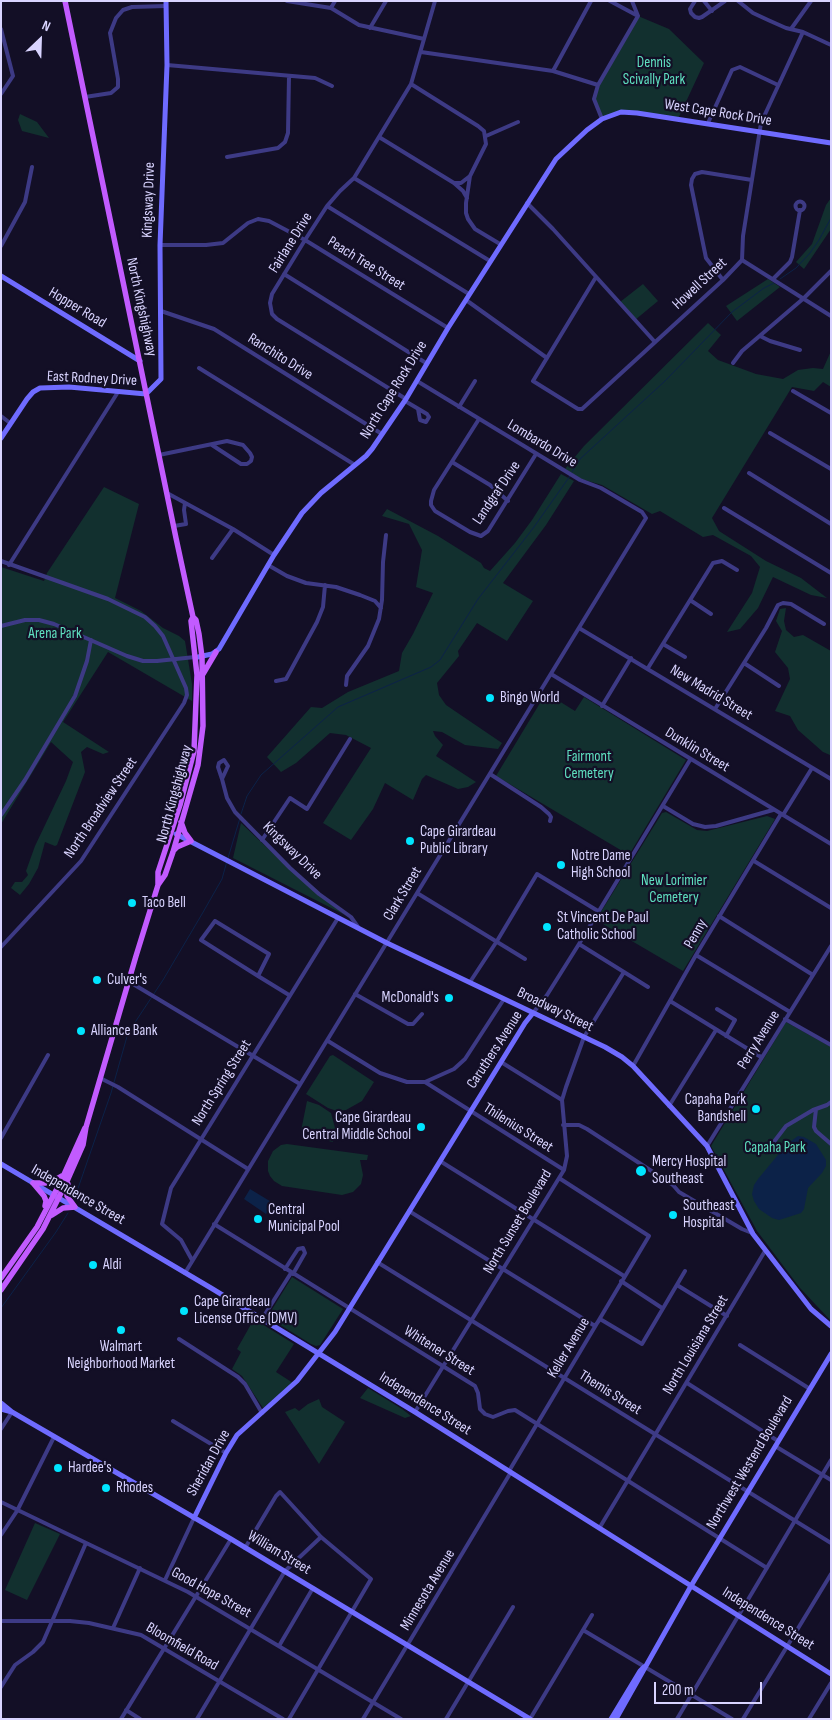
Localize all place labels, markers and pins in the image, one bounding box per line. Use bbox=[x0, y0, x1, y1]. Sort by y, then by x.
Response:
place label: Bingo World bbox=[500, 689, 560, 707]
marker: Bingo World bbox=[484, 692, 496, 704]
place label: Cape Girardeau Public Library bbox=[420, 823, 496, 858]
marker: Cape Girardeau Public Library bbox=[404, 835, 416, 847]
place label: Notre Dame High School bbox=[571, 847, 631, 882]
marker: Notre Dame High School bbox=[555, 859, 567, 871]
place label: Taco Bell bbox=[142, 894, 186, 912]
marker: Taco Bell bbox=[126, 897, 138, 909]
place label: St Vincent De Paul Catholic School bbox=[557, 909, 649, 944]
marker: St Vincent De Paul Catholic School bbox=[541, 921, 553, 933]
place label: Culver's bbox=[107, 971, 147, 989]
marker: Culver's bbox=[91, 974, 103, 986]
place label: McDonald's bbox=[382, 989, 439, 1007]
marker: McDonald's bbox=[443, 992, 455, 1004]
place label: Alliance Bank bbox=[91, 1022, 157, 1040]
marker: Alliance Bank bbox=[75, 1025, 87, 1037]
place label: Capaha Park Bandshell bbox=[685, 1091, 746, 1126]
marker: Capaha Park Bandshell bbox=[750, 1103, 762, 1115]
place label: Cape Girardeau Central Middle School bbox=[302, 1109, 411, 1144]
marker: Cape Girardeau Central Middle School bbox=[415, 1121, 427, 1133]
place label: Mercy Hospital Southeast bbox=[652, 1153, 726, 1188]
marker: Mercy Hospital Southeast bbox=[634, 1164, 648, 1178]
place label: Southeast Hospital bbox=[683, 1197, 735, 1232]
place label: Central Municipal Pool bbox=[268, 1201, 340, 1236]
marker: Southeast Hospital bbox=[667, 1209, 679, 1221]
marker: Central Municipal Pool bbox=[252, 1213, 264, 1225]
place label: Aldi bbox=[103, 1256, 121, 1274]
marker: Aldi bbox=[87, 1259, 99, 1271]
place label: Cape Girardeau License Office (DMV) bbox=[194, 1293, 297, 1328]
marker: Cape Girardeau License Office (DMV) bbox=[178, 1305, 190, 1317]
marker: Walmart Neighborhood Market bbox=[115, 1324, 127, 1336]
place label: Walmart Neighborhood Market bbox=[67, 1338, 175, 1373]
place label: Hardee's bbox=[68, 1459, 112, 1477]
marker: Hardee's bbox=[52, 1462, 64, 1474]
place label: Rhodes bbox=[116, 1479, 153, 1497]
marker: Rhodes bbox=[100, 1482, 112, 1494]

